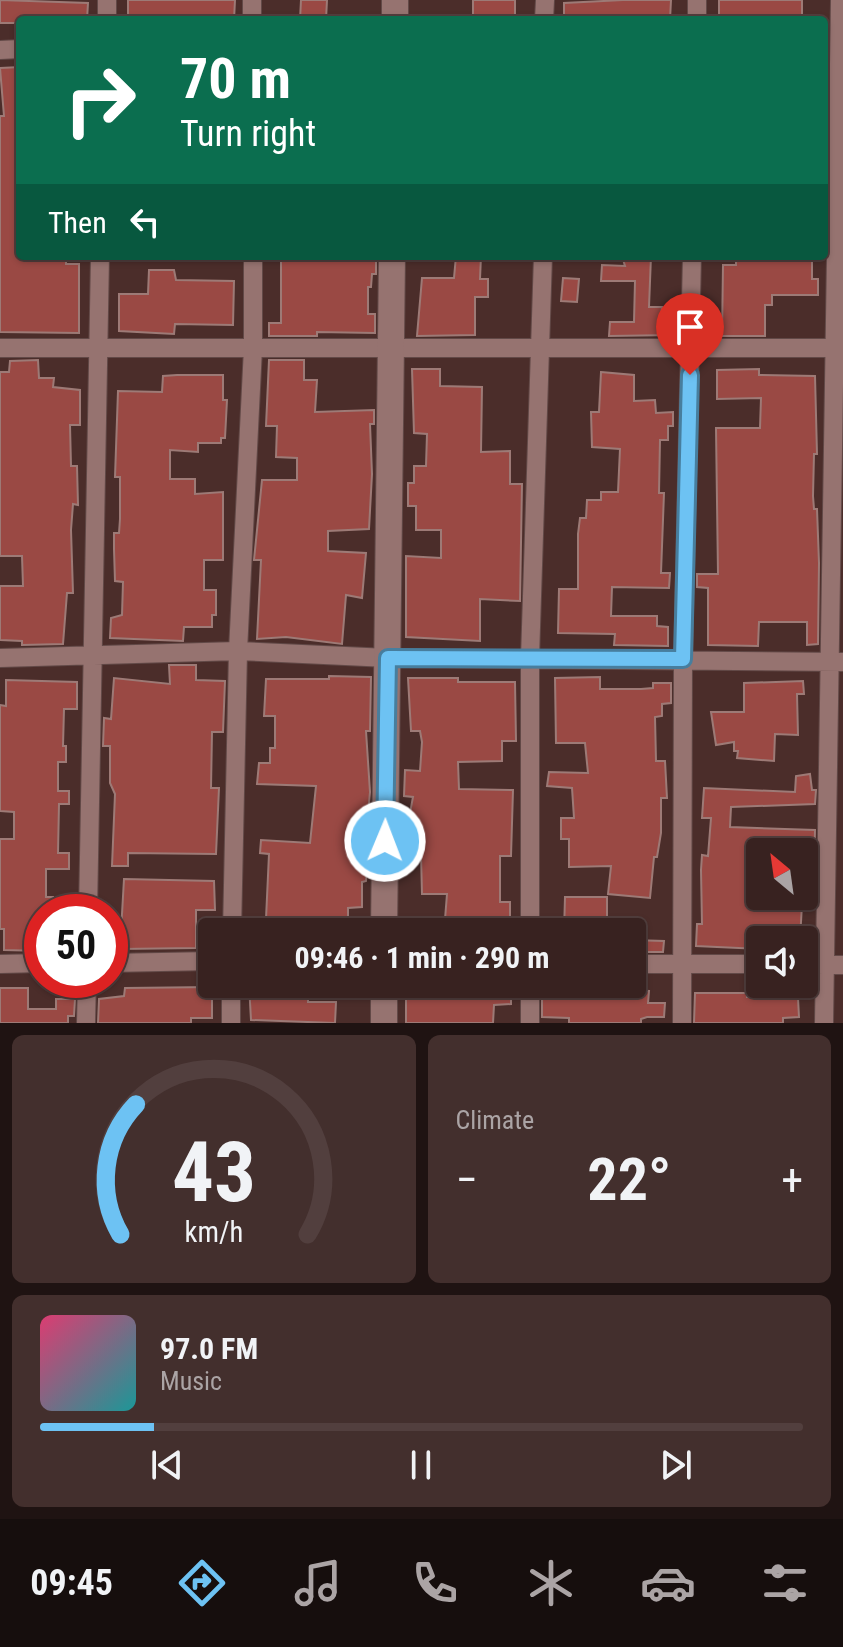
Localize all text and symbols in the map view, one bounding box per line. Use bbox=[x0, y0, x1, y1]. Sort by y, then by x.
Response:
text: 70 m bbox=[180, 46, 291, 112]
icon: right bbox=[48, 48, 152, 152]
text: Turn right bbox=[180, 113, 316, 155]
icon: left bbox=[123, 200, 167, 244]
text: Then bbox=[48, 205, 107, 240]
pin bbox=[656, 293, 724, 375]
icon: arrive bbox=[668, 305, 712, 349]
position arrow bbox=[343, 799, 427, 883]
north arrow bbox=[746, 838, 818, 910]
map controls bbox=[746, 838, 818, 998]
speed limit sign: 50 bbox=[24, 894, 128, 998]
button: sound bbox=[746, 926, 818, 998]
text: 09:46 · 1 min · 290 m bbox=[295, 940, 549, 975]
text: Climate bbox=[456, 1105, 534, 1135]
text: 43 bbox=[172, 1124, 256, 1221]
text: 22° bbox=[587, 1144, 671, 1215]
text: − bbox=[456, 1154, 478, 1206]
text: + bbox=[781, 1154, 803, 1206]
text: km/h bbox=[184, 1215, 243, 1249]
text: 97.0 FM bbox=[160, 1331, 258, 1366]
text: Music bbox=[160, 1366, 222, 1396]
icon: previous bbox=[145, 1443, 189, 1487]
icon: pause bbox=[399, 1443, 443, 1487]
icon: next bbox=[654, 1443, 698, 1487]
icon: directions bbox=[174, 1555, 230, 1611]
icon: music bbox=[290, 1555, 346, 1611]
icon: phone bbox=[407, 1555, 463, 1611]
icon: climate bbox=[523, 1555, 579, 1611]
icon: car bbox=[640, 1555, 696, 1611]
icon: filters bbox=[757, 1555, 813, 1611]
text: 09:45 bbox=[30, 1562, 113, 1604]

